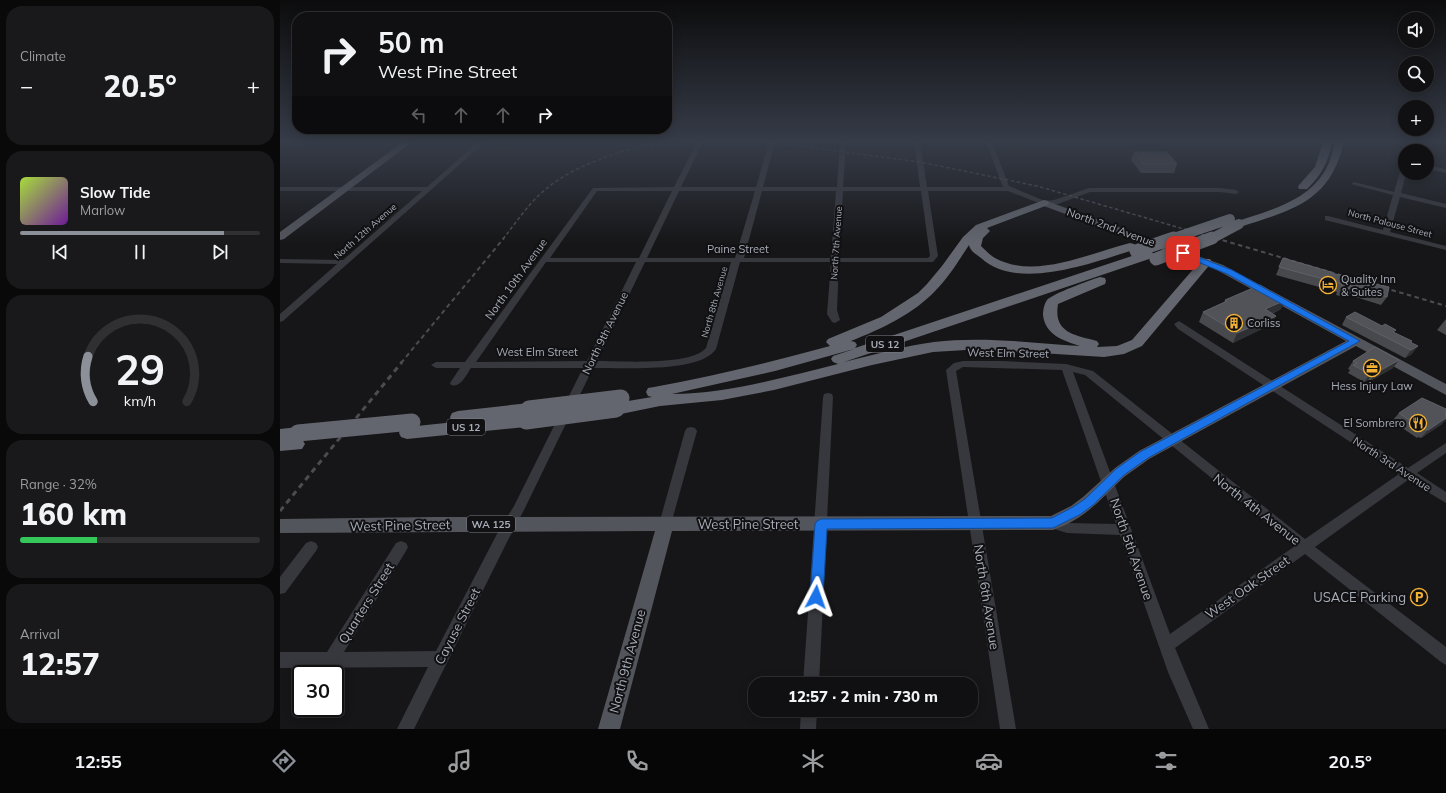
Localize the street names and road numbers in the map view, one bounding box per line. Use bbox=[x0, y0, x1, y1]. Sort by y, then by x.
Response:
street label: North 12th Avenue bbox=[332, 201, 399, 261]
street label: North 2nd Avenue bbox=[1065, 205, 1157, 249]
street label: North 7th Avenue bbox=[828, 206, 844, 280]
street label: North Palouse Street bbox=[1347, 207, 1433, 239]
street label: North 10th Avenue bbox=[482, 236, 550, 322]
street label: Paine Street bbox=[707, 242, 769, 256]
street label: North 8th Avenue bbox=[699, 265, 729, 339]
street label: North 9th Avenue bbox=[579, 289, 631, 377]
road number: US 12 bbox=[866, 336, 904, 352]
street label: West Elm Street bbox=[496, 345, 578, 359]
street label: West Elm Street bbox=[967, 345, 1049, 361]
road number: US 12 bbox=[447, 419, 485, 435]
street label: North 3rd Avenue bbox=[1350, 434, 1434, 494]
street label: North 4th Avenue bbox=[1210, 470, 1304, 548]
street label: North 5th Avenue bbox=[1107, 496, 1157, 602]
street label: West Pine Street bbox=[350, 516, 451, 534]
road number: WA 125 bbox=[467, 516, 515, 532]
street label: West Pine Street bbox=[698, 516, 799, 532]
street label: North 6th Avenue bbox=[971, 543, 1003, 651]
street label: West Oak Street bbox=[1202, 552, 1292, 622]
street label: Quarters Street bbox=[335, 559, 398, 646]
street label: Cayuse Street bbox=[431, 585, 483, 667]
street label: North 9th Avenue bbox=[606, 608, 648, 714]

